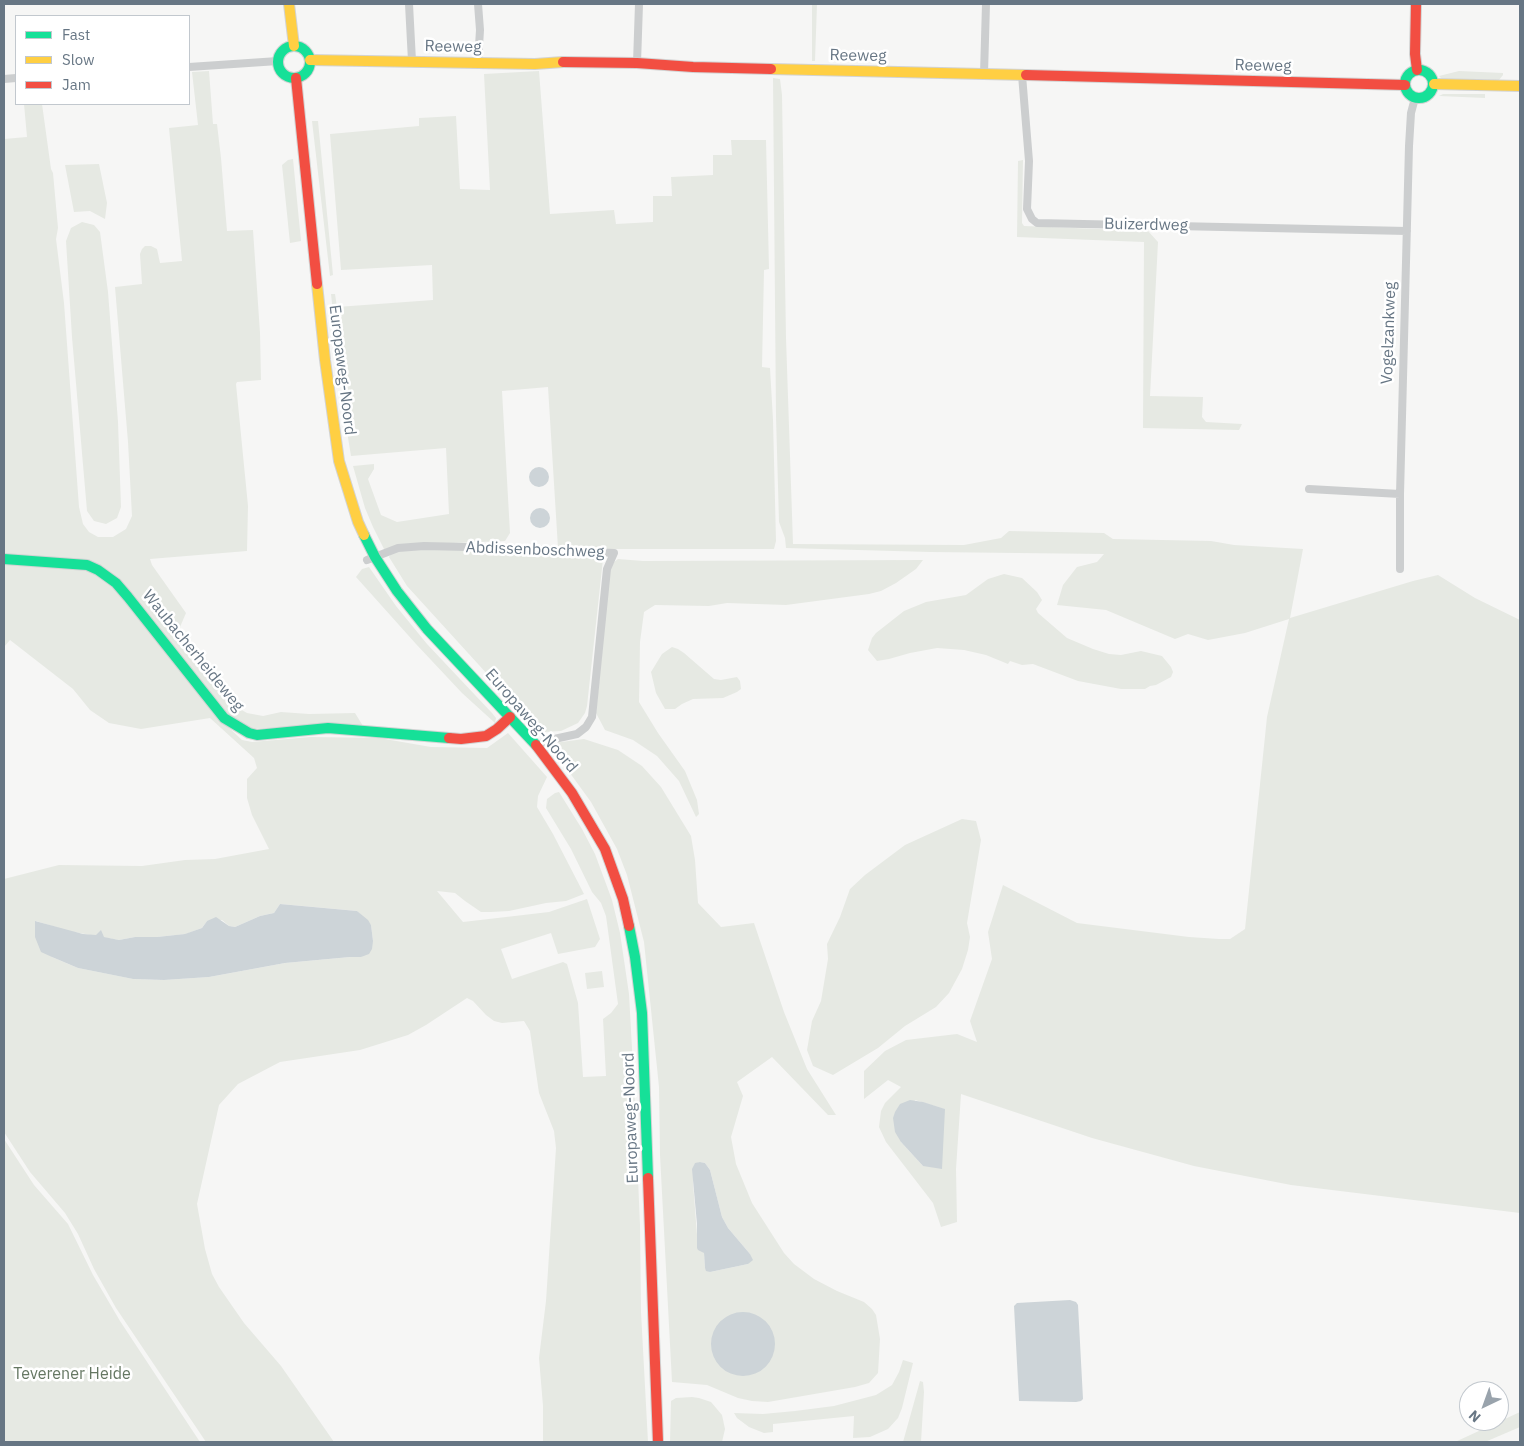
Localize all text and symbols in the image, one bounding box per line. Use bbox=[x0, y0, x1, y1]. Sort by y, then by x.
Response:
legend bbox=[15, 15, 190, 105]
text: Fast bbox=[62, 25, 90, 44]
street label: Reeweg bbox=[424, 37, 482, 57]
street label: Reeweg bbox=[829, 46, 887, 66]
text: Slow bbox=[62, 50, 95, 69]
street label: Reeweg bbox=[1234, 56, 1292, 76]
text: Jam bbox=[62, 75, 91, 94]
street label: Buizerdweg bbox=[1104, 215, 1188, 235]
street label: Vogelzankweg bbox=[1378, 281, 1400, 385]
street label: Europaweg-Noord bbox=[324, 304, 360, 436]
street label: Abdissenboschweg bbox=[465, 538, 605, 562]
street label: Waubacherheideweg bbox=[138, 586, 248, 716]
street label: Europaweg-Noord bbox=[481, 665, 581, 777]
street label: Europaweg-Noord bbox=[619, 1052, 643, 1184]
park label: Teverener Heide bbox=[13, 1364, 131, 1384]
north arrow bbox=[1459, 1381, 1509, 1431]
text: N bbox=[1465, 1406, 1484, 1426]

